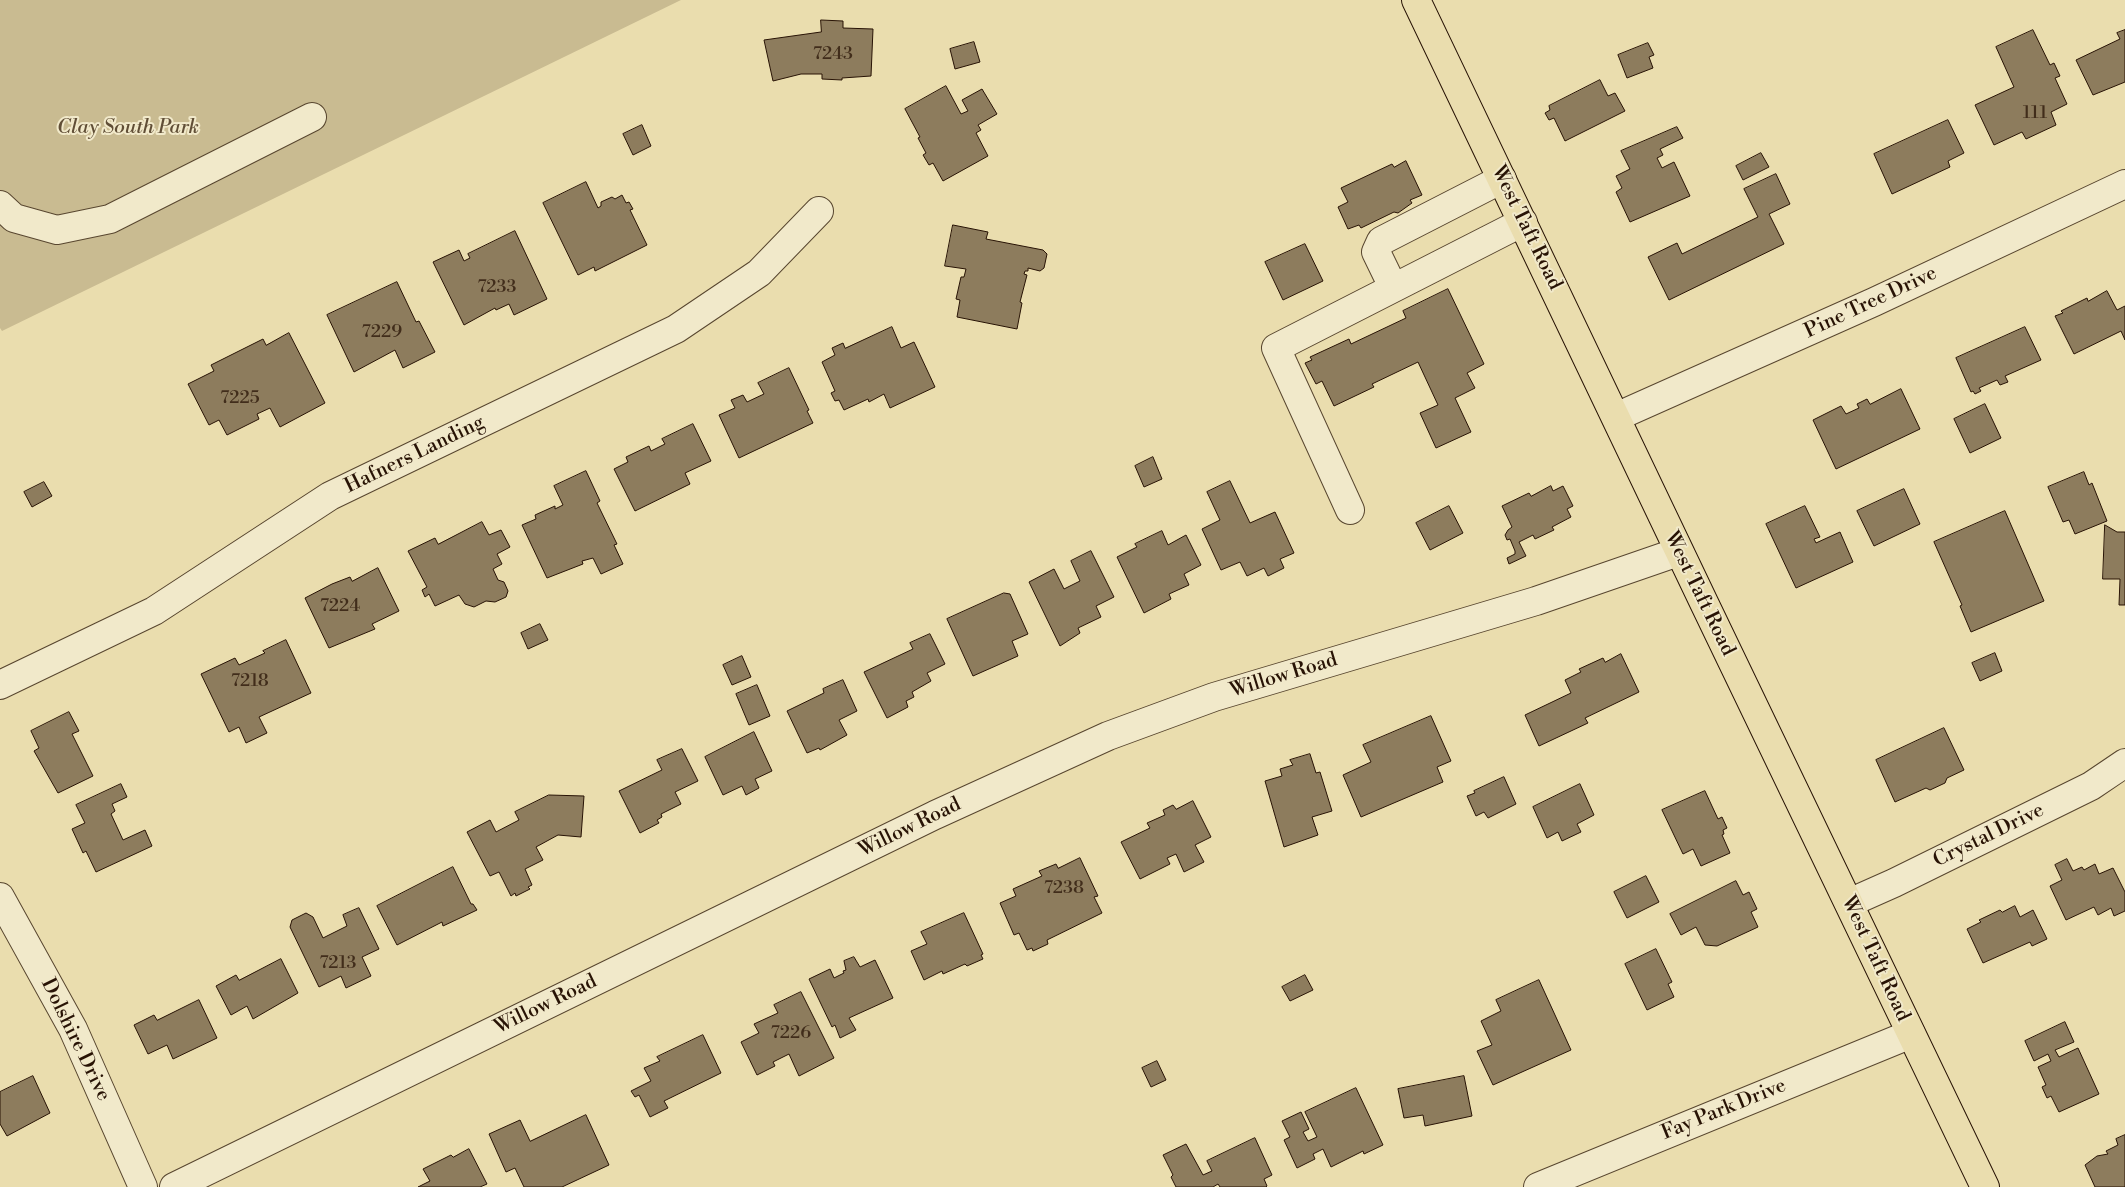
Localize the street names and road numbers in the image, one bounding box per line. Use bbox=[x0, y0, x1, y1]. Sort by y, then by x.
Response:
street label: West Taft Road bbox=[1485, 162, 1567, 294]
street label: Pine Tree Drive bbox=[1801, 262, 1941, 344]
street label: Hafners Landing bbox=[341, 411, 489, 499]
street label: West Taft Road bbox=[1658, 528, 1740, 660]
street label: Willow Road bbox=[1227, 648, 1341, 704]
street label: Willow Road bbox=[855, 793, 965, 863]
street label: Crystal Drive bbox=[1930, 799, 2048, 873]
street label: West Taft Road bbox=[1835, 892, 1915, 1026]
street label: Willow Road bbox=[491, 970, 601, 1040]
street label: Dolshire Drive bbox=[35, 975, 115, 1105]
street label: Fay Park Drive bbox=[1658, 1074, 1790, 1146]

